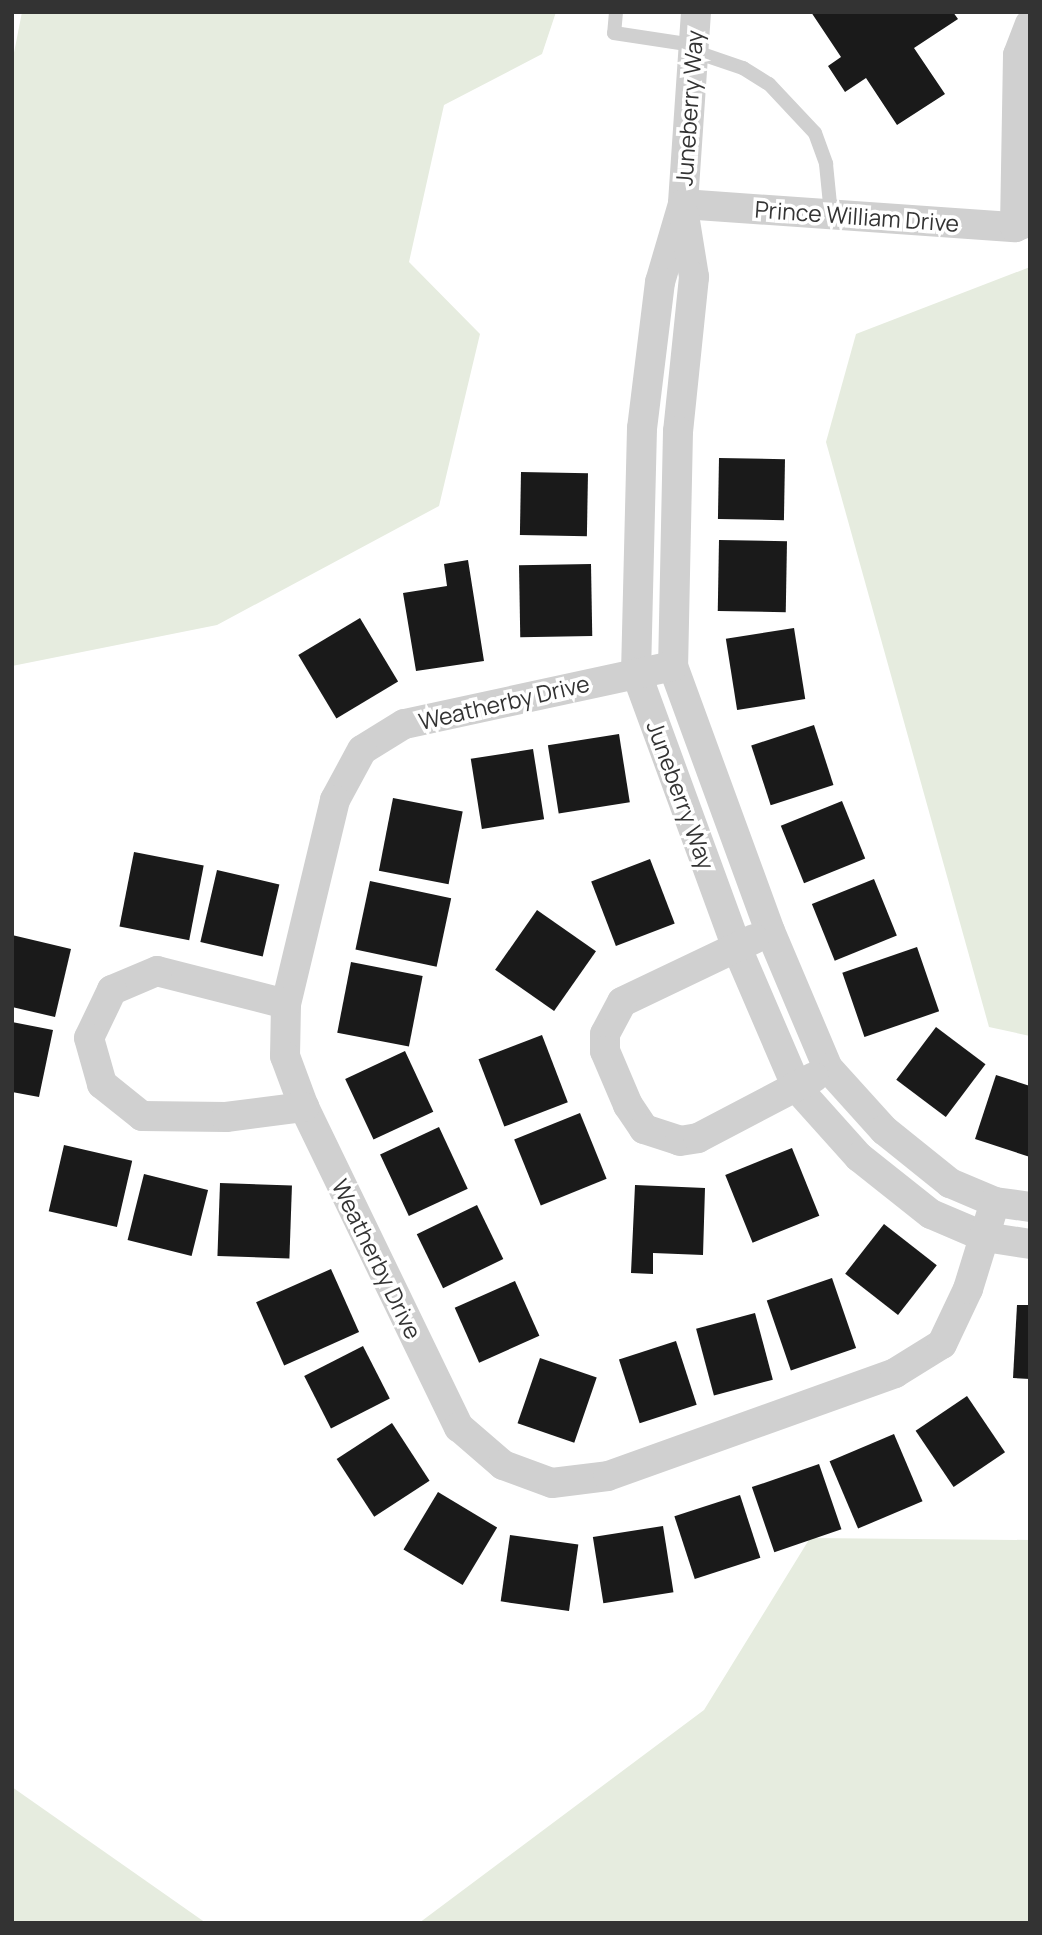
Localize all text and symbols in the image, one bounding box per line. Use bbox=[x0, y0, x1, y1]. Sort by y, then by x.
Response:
street label: Juneberry Way bbox=[670, 29, 708, 187]
street label: Prince William Drive bbox=[754, 195, 960, 237]
street label: Weatherby Drive bbox=[416, 669, 592, 735]
street label: Juneberry Way bbox=[641, 717, 721, 873]
street label: Weatherby Drive bbox=[326, 1175, 428, 1343]

